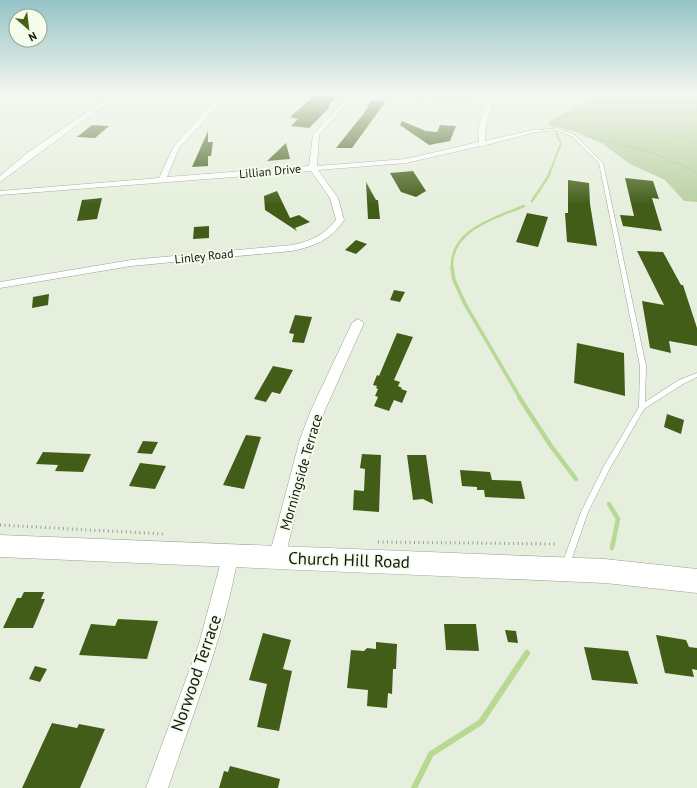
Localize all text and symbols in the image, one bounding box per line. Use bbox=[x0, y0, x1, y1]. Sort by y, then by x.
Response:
north arrow bbox=[8, 8, 48, 48]
text: N bbox=[26, 29, 39, 45]
street label: Lillian Drive bbox=[238, 161, 302, 181]
street label: Linley Road bbox=[174, 245, 234, 267]
street label: Morningside Terrace bbox=[276, 412, 326, 532]
street label: Church Hill Road bbox=[288, 547, 410, 573]
street label: Norwood Terrace bbox=[166, 612, 226, 734]

